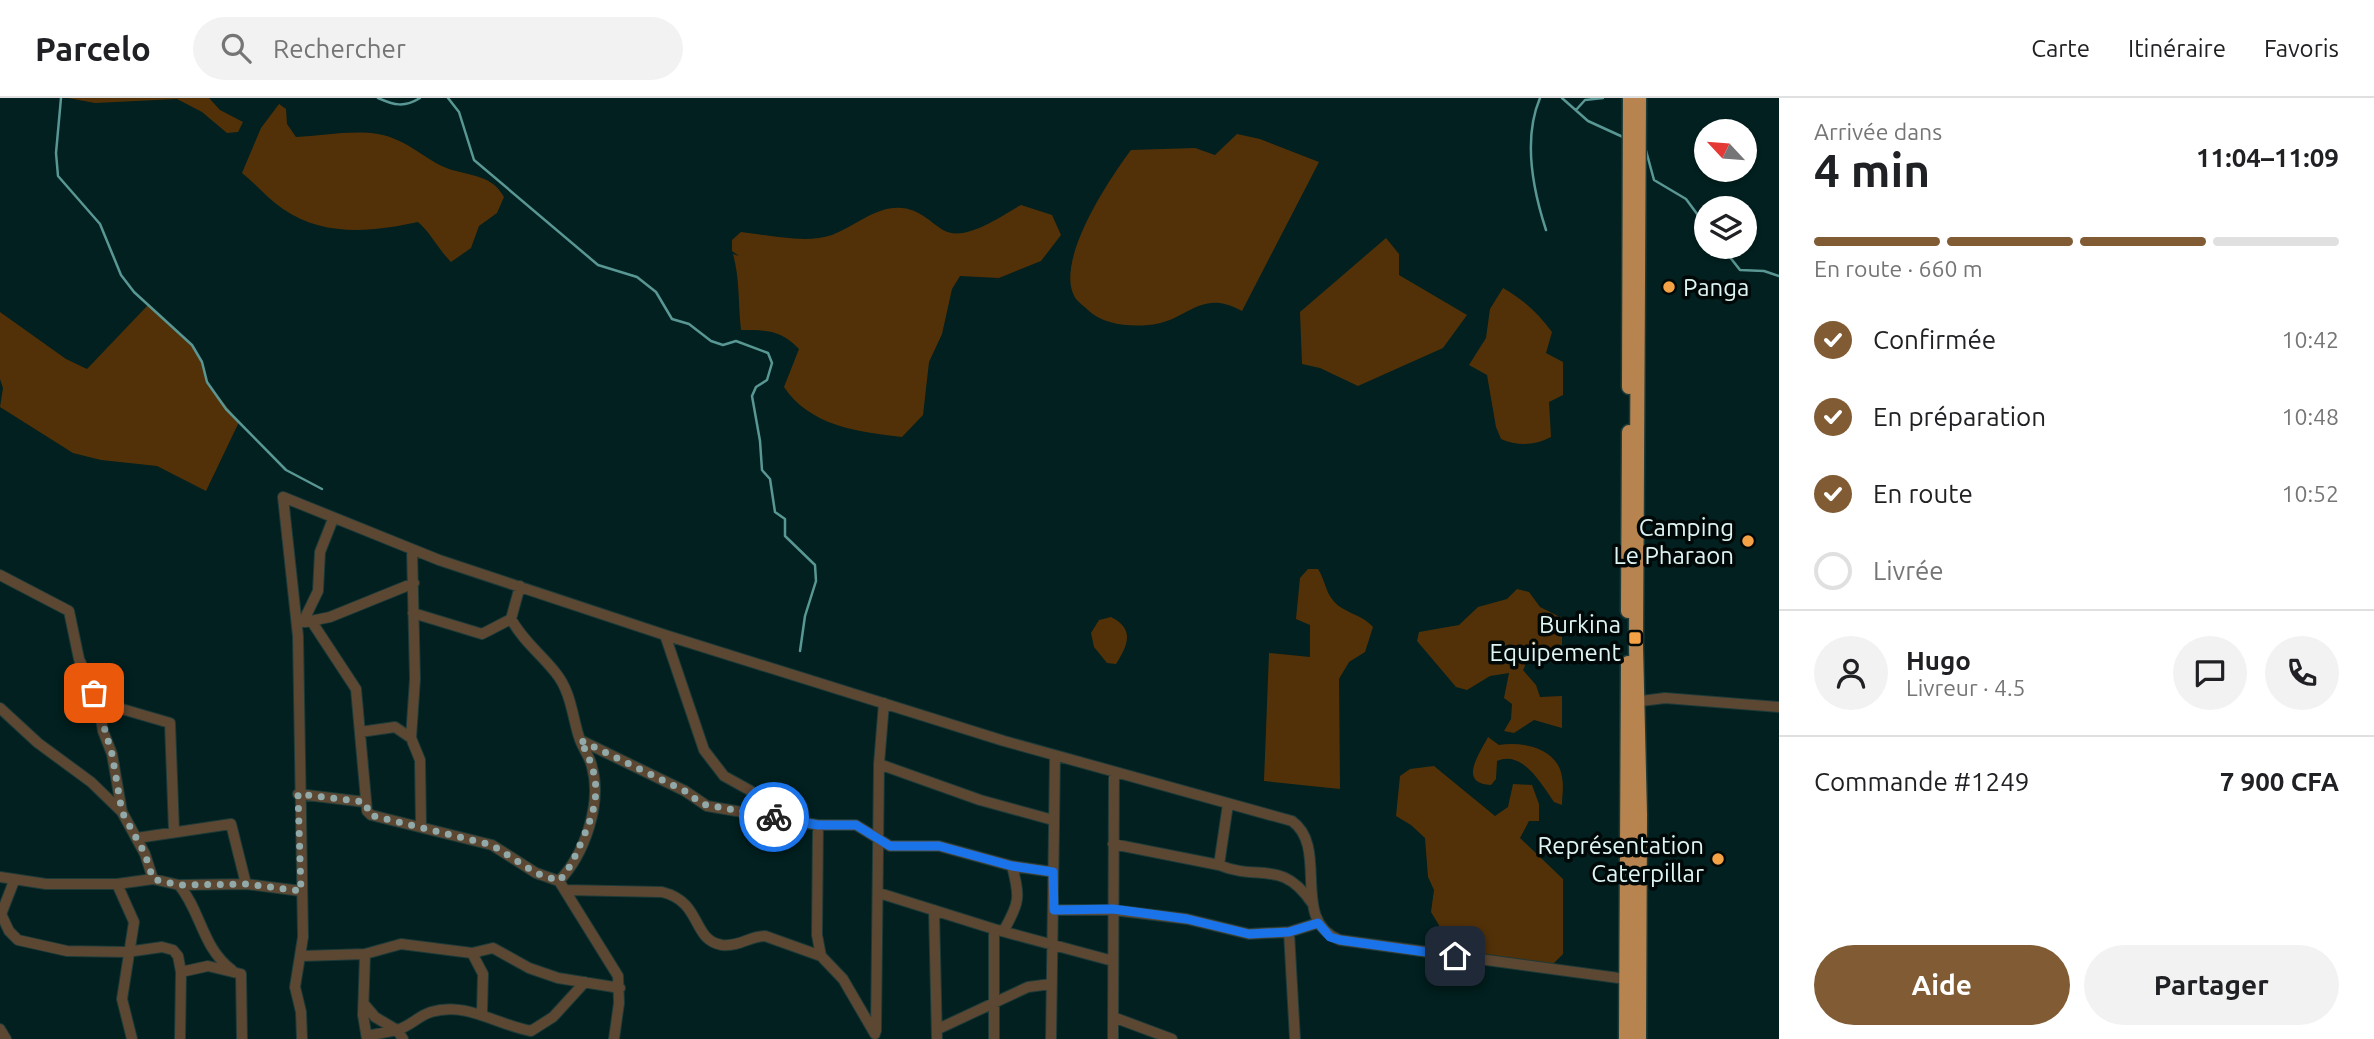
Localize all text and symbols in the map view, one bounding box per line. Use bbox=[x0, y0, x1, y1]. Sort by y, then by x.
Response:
search box bbox=[193, 17, 683, 80]
icon: search bbox=[217, 29, 255, 67]
text: Parcelo bbox=[35, 30, 151, 67]
text: Rechercher bbox=[273, 34, 406, 63]
text: Carte bbox=[2031, 35, 2090, 62]
text: Itinéraire bbox=[2128, 35, 2226, 62]
text: Favoris bbox=[2264, 35, 2339, 62]
north arrow bbox=[1694, 119, 1757, 182]
map controls bbox=[1694, 119, 1757, 259]
text: Arrivée dans bbox=[1814, 119, 1942, 144]
text: 11:04–11:09 bbox=[2196, 143, 2339, 172]
text: 4 min bbox=[1814, 144, 1930, 196]
button: layers bbox=[1694, 196, 1757, 259]
text: En route · 660 m bbox=[1814, 256, 1983, 281]
place label: Panga bbox=[1683, 274, 1749, 301]
marker: Panga bbox=[1661, 279, 1677, 295]
icon: check bbox=[1814, 321, 1852, 359]
text: Confirmée bbox=[1873, 325, 1996, 354]
text: 10:42 bbox=[2281, 327, 2339, 352]
icon: check bbox=[1814, 398, 1852, 436]
text: En préparation bbox=[1873, 402, 2046, 431]
text: 10:48 bbox=[2281, 404, 2339, 429]
icon: check bbox=[1814, 475, 1852, 513]
text: En route bbox=[1873, 479, 1973, 508]
text: 10:52 bbox=[2281, 481, 2339, 506]
place label: Camping Le Pharaon bbox=[1613, 514, 1734, 569]
marker: Camping Le Pharaon bbox=[1740, 533, 1756, 549]
text: Livrée bbox=[1873, 556, 1944, 585]
place label: Burkina Equipement bbox=[1490, 611, 1622, 666]
marker: Burkina Equipement bbox=[1627, 630, 1643, 646]
button: person bbox=[1814, 636, 1888, 710]
button: chat bbox=[2173, 636, 2247, 710]
button: phone bbox=[2265, 636, 2339, 710]
text: Hugo bbox=[1906, 646, 1971, 675]
pin bbox=[64, 663, 124, 723]
icon: bag bbox=[75, 674, 113, 712]
text: Livreur · 4.5 bbox=[1906, 675, 2026, 700]
text: Commande #1249 bbox=[1814, 767, 2030, 796]
text: 7 900 CFA bbox=[2220, 767, 2339, 796]
courier bbox=[739, 782, 809, 852]
icon: bike bbox=[755, 798, 793, 836]
place label: Représentation Caterpillar bbox=[1537, 832, 1704, 887]
marker: Représentation Caterpillar bbox=[1710, 851, 1726, 867]
pin bbox=[1425, 926, 1485, 986]
icon: home bbox=[1436, 937, 1474, 975]
button: Aide bbox=[1814, 945, 2070, 1025]
button: Partager bbox=[2084, 945, 2339, 1025]

